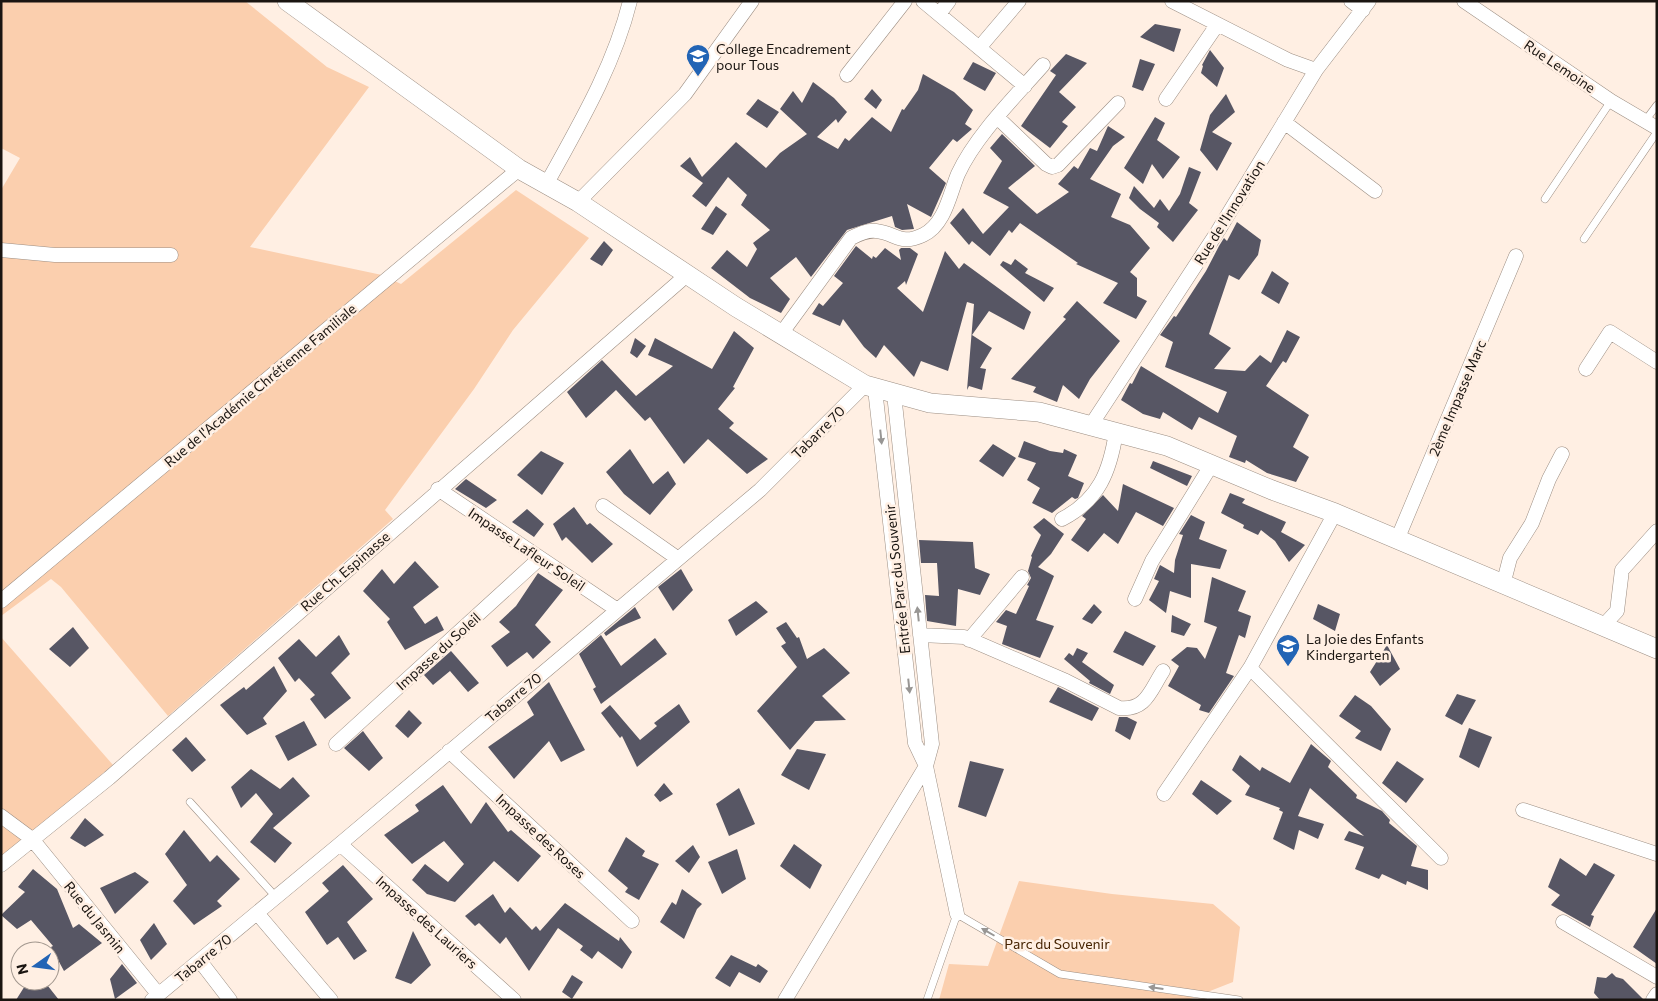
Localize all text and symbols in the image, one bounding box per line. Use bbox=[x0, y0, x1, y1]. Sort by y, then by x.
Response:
street label: Rue Lemoine bbox=[1521, 36, 1599, 96]
place label: College Encadrement pour Tous bbox=[716, 40, 851, 73]
school or university icon: College Encadrement pour Tous bbox=[685, 43, 711, 77]
street label: Rue de l'Innovation bbox=[1190, 157, 1268, 267]
street label: Rue de l'Académie Chrétienne Familiale bbox=[161, 300, 359, 470]
street label: 2ème Impasse Marc bbox=[1425, 337, 1489, 459]
street label: Tabarre 70 bbox=[788, 402, 848, 462]
one-way arrow bbox=[877, 430, 885, 446]
street label: Entrée Parc du Souvenir bbox=[881, 503, 913, 655]
street label: Impasse Lafleur Soleil bbox=[465, 504, 589, 594]
street label: Rue Ch. Espinasse bbox=[297, 528, 393, 614]
one-way arrow bbox=[914, 606, 922, 622]
street label: Impasse du Soleil bbox=[392, 609, 484, 693]
place label: La Joie des Enfants Kindergarten bbox=[1306, 630, 1424, 663]
school or university icon: La Joie des Enfants Kindergarten bbox=[1275, 633, 1301, 667]
street label: Tabarre 70 bbox=[481, 669, 545, 725]
one-way arrow bbox=[905, 678, 913, 694]
street label: Impasse des Roses bbox=[493, 790, 589, 882]
street label: Impasse des Lauriers bbox=[373, 872, 481, 972]
street label: Rue du Jasmin bbox=[61, 878, 129, 956]
one-way arrow bbox=[981, 927, 994, 936]
street label: Tabarre 70 bbox=[171, 930, 235, 986]
park label: Parc du Souvenir bbox=[1004, 935, 1110, 952]
north arrow bbox=[10, 941, 60, 991]
text: N bbox=[12, 962, 31, 976]
one-way arrow bbox=[1147, 983, 1163, 991]

